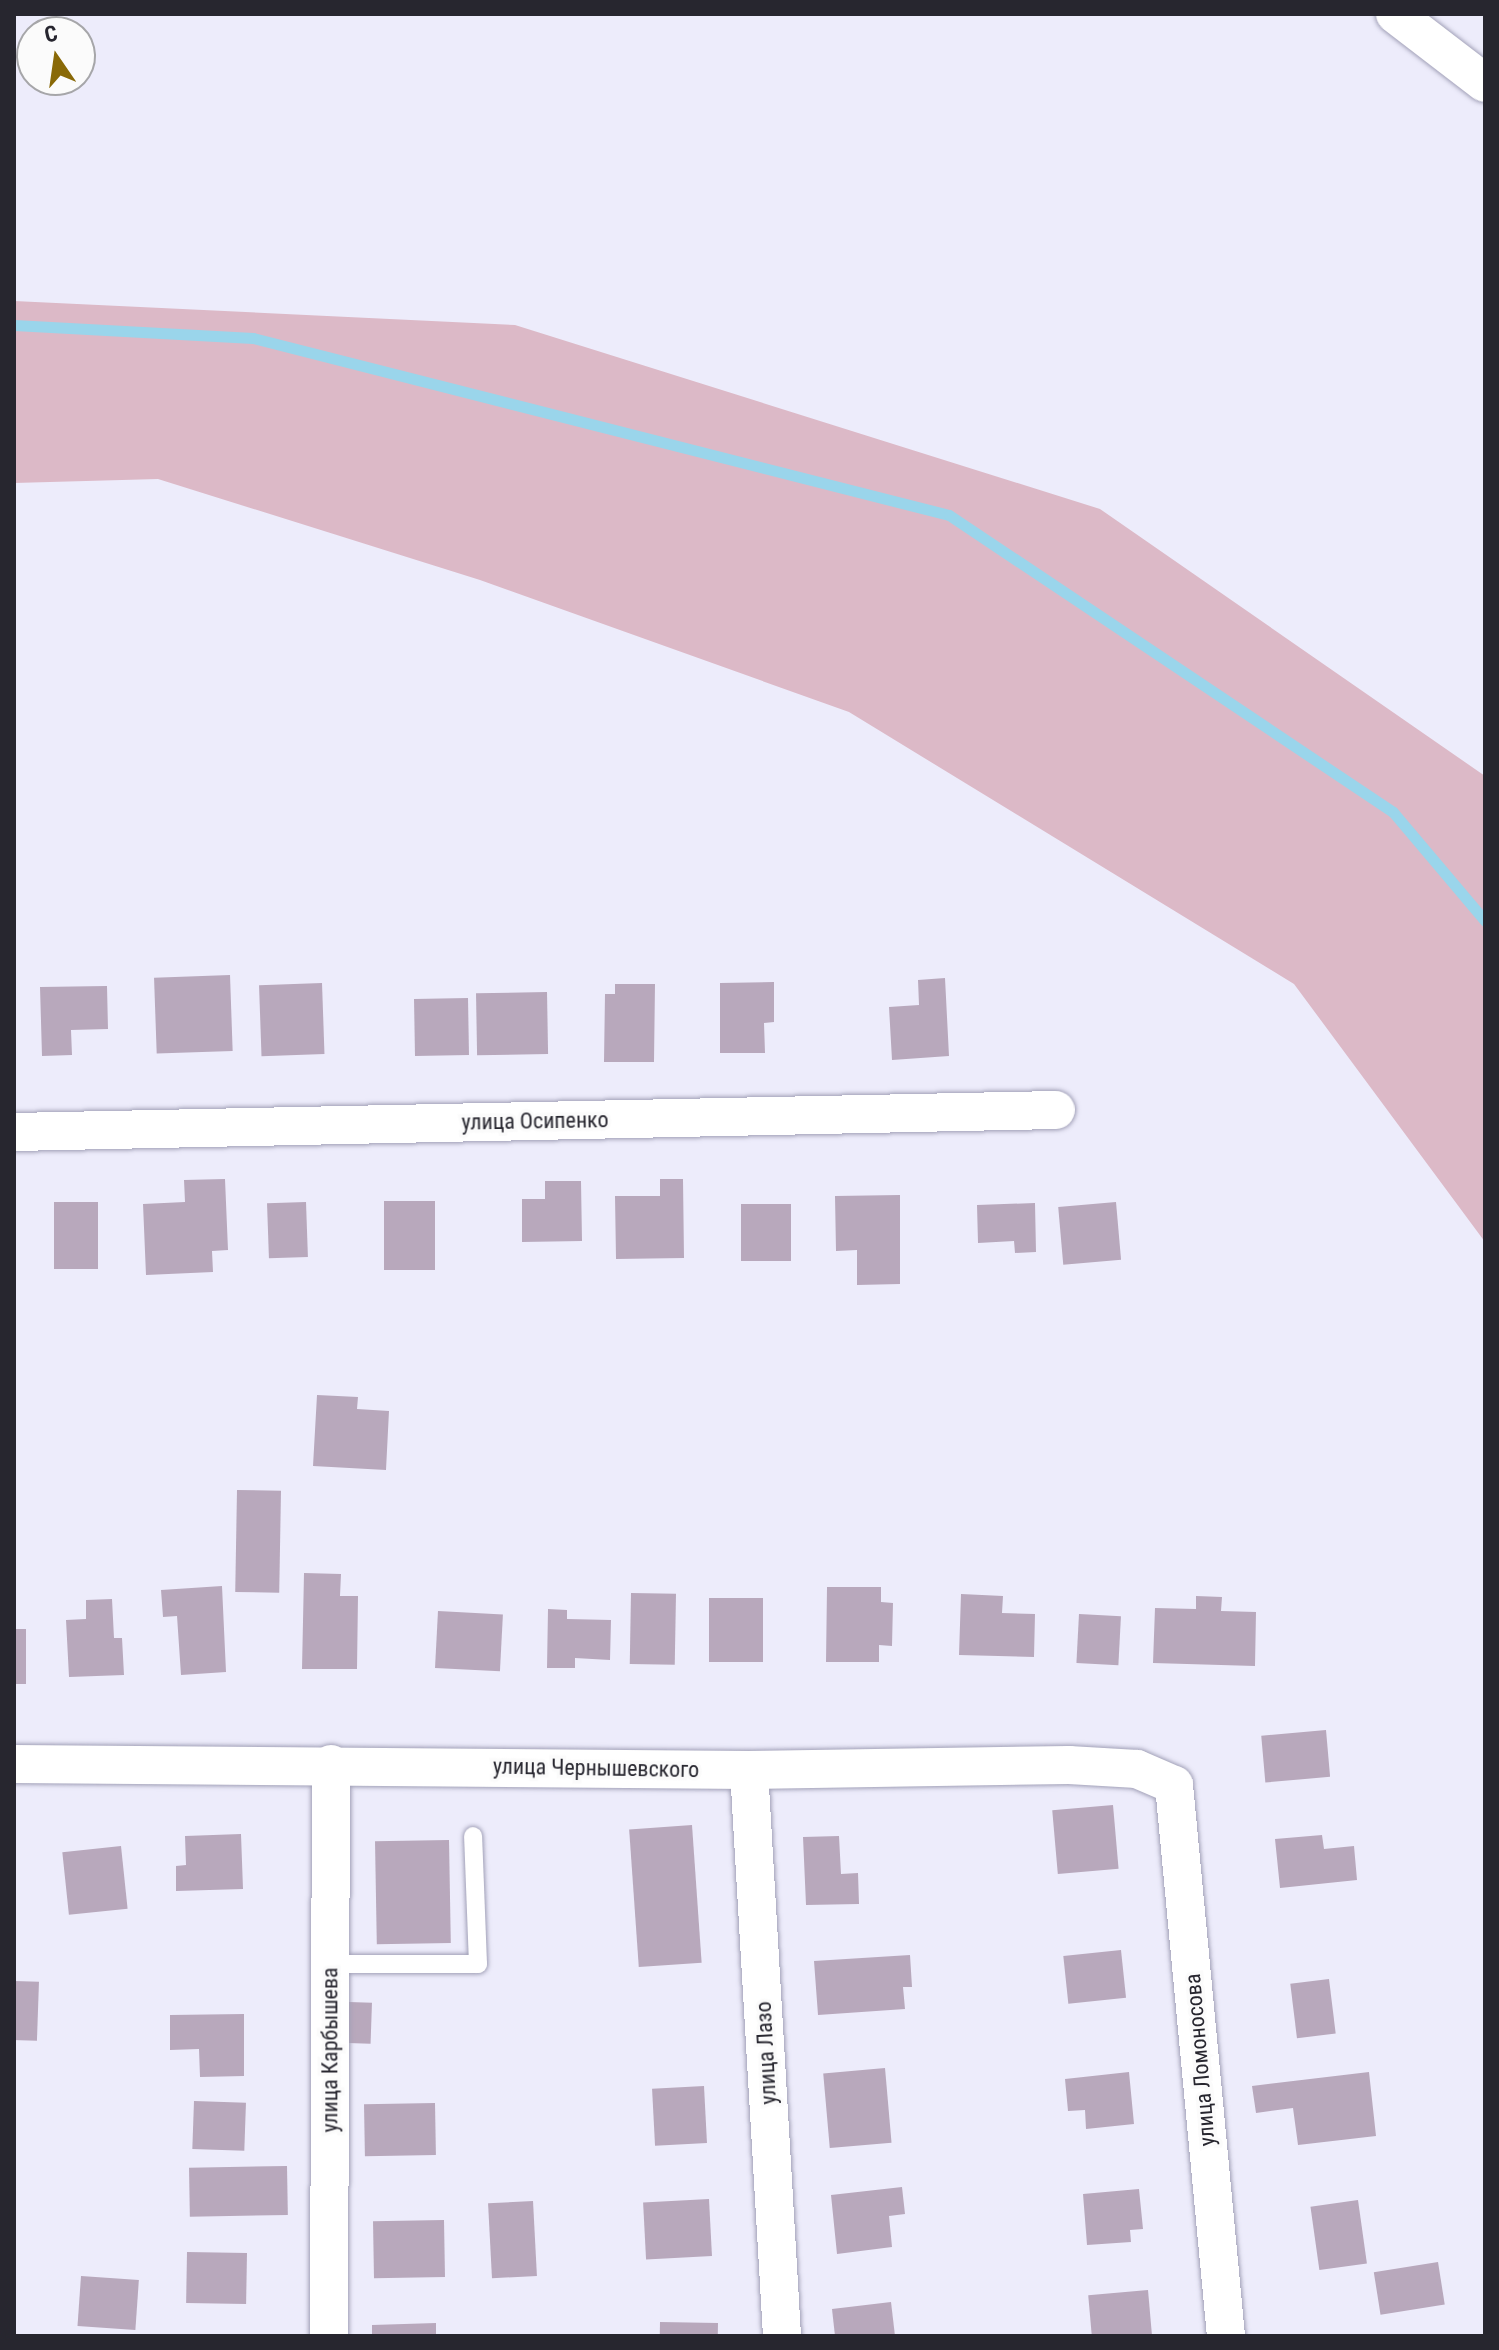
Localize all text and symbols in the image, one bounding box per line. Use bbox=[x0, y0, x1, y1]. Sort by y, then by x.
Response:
north arrow bbox=[16, 16, 96, 96]
text: С bbox=[42, 20, 60, 48]
street label: улица Осипенко bbox=[461, 1107, 609, 1135]
street label: улица Чернышевского bbox=[493, 1753, 699, 1783]
street label: улица Карбышева bbox=[317, 1967, 343, 2133]
street label: улица Ломоносова bbox=[1179, 1973, 1221, 2147]
street label: улица Лазо bbox=[750, 2001, 782, 2105]

